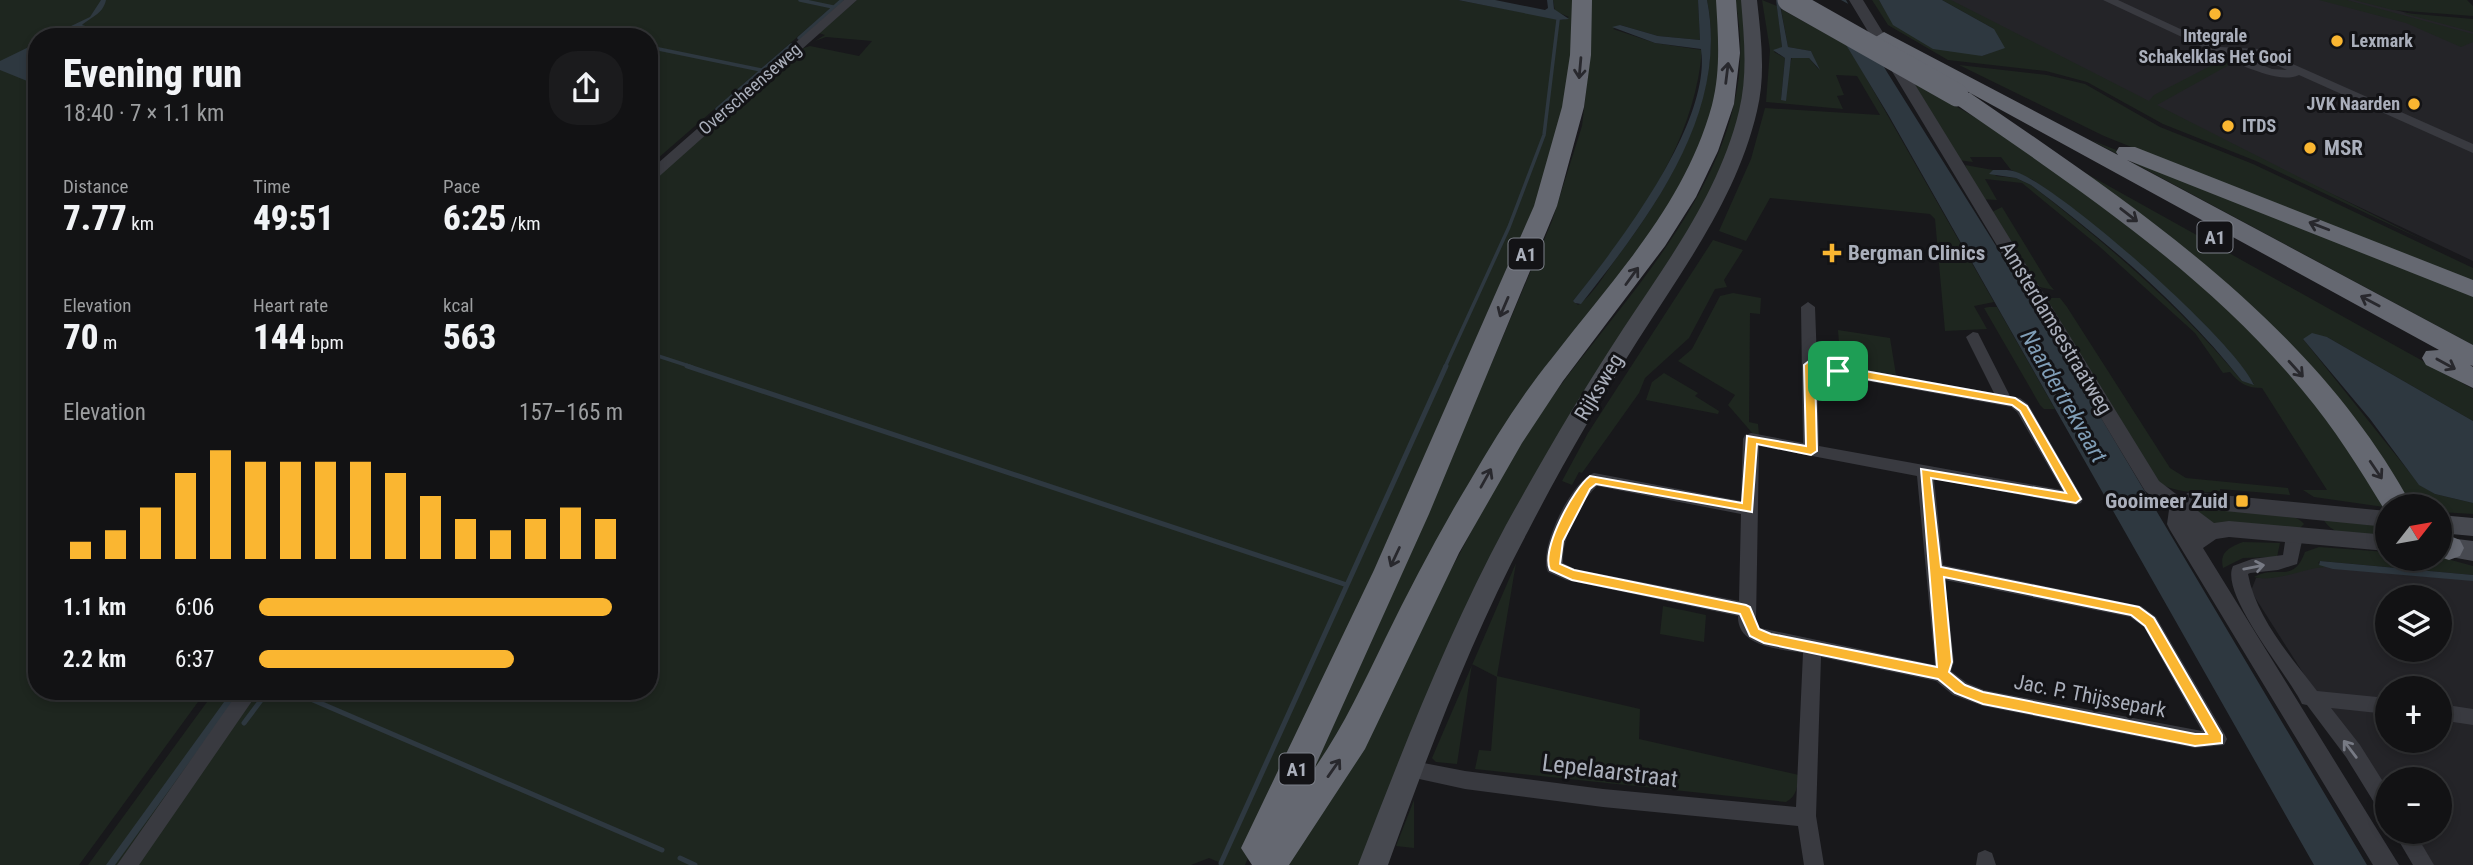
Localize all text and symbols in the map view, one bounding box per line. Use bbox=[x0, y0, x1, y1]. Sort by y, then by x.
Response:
marker: Integrale Schakelklas Het Gooi bbox=[2207, 6, 2223, 22]
place label: Integrale Schakelklas Het Gooi bbox=[2138, 25, 2292, 67]
place label: Lexmark bbox=[2351, 30, 2413, 51]
marker: Lexmark bbox=[2329, 33, 2345, 49]
street label: Overscheenseweg bbox=[694, 38, 805, 139]
button: share bbox=[549, 51, 623, 125]
text: Evening run bbox=[63, 52, 242, 96]
one-way arrow bbox=[1573, 56, 1586, 79]
one-way arrow bbox=[1720, 62, 1733, 84]
place label: JVK Naarden bbox=[2307, 93, 2400, 114]
marker: JVK Naarden bbox=[2406, 96, 2422, 112]
text: 18:40 · 7 × 1.1 km bbox=[63, 100, 224, 127]
place label: ITDS bbox=[2242, 115, 2277, 136]
marker: ITDS bbox=[2220, 118, 2236, 134]
place label: MSR bbox=[2324, 136, 2363, 160]
marker: MSR bbox=[2302, 140, 2318, 156]
text: Distance bbox=[63, 175, 128, 198]
text: Time bbox=[253, 175, 290, 198]
text: Pace bbox=[443, 175, 480, 198]
text: 7.77 bbox=[63, 198, 127, 239]
text: 49:51 bbox=[253, 198, 334, 239]
text: 6:25 bbox=[443, 198, 506, 239]
one-way arrow bbox=[2120, 207, 2138, 222]
text: km bbox=[127, 212, 154, 235]
text: /km bbox=[506, 212, 541, 235]
one-way arrow bbox=[2308, 219, 2330, 232]
road number: A1 bbox=[2198, 221, 2232, 252]
street label: Amsterdamsestraatweg bbox=[1995, 237, 2117, 419]
road number: A1 bbox=[1508, 238, 1544, 270]
place label: Bergman Clinics bbox=[1848, 241, 1985, 265]
marker: Bergman Clinics bbox=[1822, 243, 1842, 263]
one-way arrow bbox=[1625, 267, 1640, 286]
text: Elevation bbox=[63, 294, 131, 317]
text: Heart rate bbox=[253, 294, 328, 317]
text: kcal bbox=[443, 294, 474, 317]
one-way arrow bbox=[2360, 294, 2381, 307]
one-way arrow bbox=[1496, 296, 1509, 317]
text: 70 bbox=[63, 317, 99, 358]
text: 144 bbox=[253, 317, 306, 358]
text: 563 bbox=[443, 317, 496, 358]
water label: Naardertrekvaart bbox=[2015, 325, 2113, 468]
text: m bbox=[99, 331, 117, 354]
text: bpm bbox=[306, 331, 344, 354]
pin bbox=[1808, 341, 1868, 401]
street label: Rijksweg bbox=[1570, 349, 1628, 425]
icon: arrive bbox=[1819, 352, 1857, 390]
one-way arrow bbox=[2436, 357, 2456, 371]
one-way arrow bbox=[2288, 360, 2305, 377]
text: Elevation bbox=[63, 399, 146, 426]
text: 157–165 m bbox=[519, 399, 623, 426]
one-way arrow bbox=[2368, 460, 2383, 479]
one-way arrow bbox=[1479, 469, 1493, 489]
place label: Gooimeer Zuid bbox=[2105, 489, 2228, 513]
marker: Gooimeer Zuid bbox=[2234, 493, 2250, 509]
north arrow bbox=[2375, 494, 2452, 570]
map controls bbox=[2375, 494, 2452, 844]
one-way arrow bbox=[1388, 546, 1401, 567]
one-way arrow bbox=[2242, 560, 2264, 573]
button: layers bbox=[2375, 585, 2452, 662]
text: 1.1 km bbox=[63, 594, 126, 621]
text: 6:06 bbox=[175, 594, 214, 621]
text: 2.2 km bbox=[63, 646, 126, 673]
text: 6:37 bbox=[175, 646, 214, 673]
street label: Jac. P. Thijssepark bbox=[2012, 669, 2169, 723]
button: + bbox=[2375, 676, 2452, 753]
one-way arrow bbox=[2343, 739, 2358, 758]
street label: Lepelaarstraat bbox=[1541, 749, 1679, 793]
road number: A1 bbox=[1280, 754, 1314, 784]
one-way arrow bbox=[1327, 759, 1341, 778]
button: − bbox=[2375, 767, 2452, 844]

